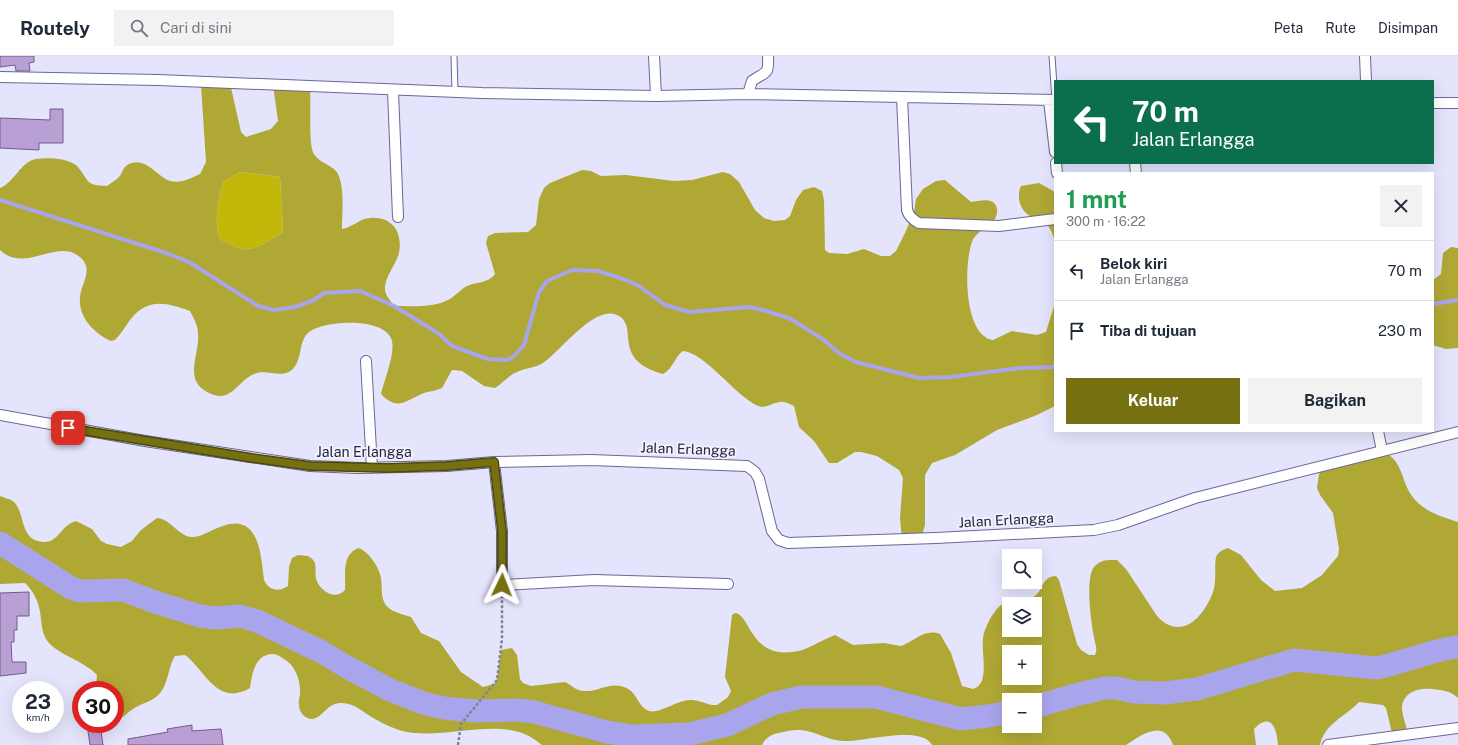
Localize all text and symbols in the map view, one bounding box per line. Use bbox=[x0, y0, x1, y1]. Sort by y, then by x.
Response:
search box bbox=[114, 10, 394, 46]
text: Routely bbox=[20, 17, 90, 39]
icon: search bbox=[128, 17, 150, 39]
text: Cari di sini bbox=[160, 19, 232, 36]
text: Peta bbox=[1274, 20, 1303, 36]
text: Rute bbox=[1325, 20, 1356, 36]
text: Disimpan bbox=[1378, 20, 1438, 36]
text: 70 m bbox=[1132, 95, 1199, 128]
icon: left bbox=[1066, 96, 1118, 148]
text: Jalan Erlangga bbox=[1132, 129, 1255, 150]
text: 1 mnt bbox=[1066, 185, 1127, 213]
button: close bbox=[1380, 185, 1422, 227]
text: 300 m · 16:22 bbox=[1066, 214, 1146, 229]
text: Belok kiri bbox=[1100, 255, 1167, 272]
icon: left bbox=[1066, 260, 1088, 282]
text: 70 m bbox=[1387, 262, 1422, 279]
text: Jalan Erlangga bbox=[1100, 272, 1189, 287]
icon: arrive bbox=[1066, 320, 1088, 342]
text: Tiba di tujuan bbox=[1100, 322, 1196, 339]
text: 230 m bbox=[1378, 322, 1422, 339]
button: Keluar bbox=[1066, 378, 1240, 424]
button: Bagikan bbox=[1248, 378, 1422, 424]
pin bbox=[51, 411, 85, 445]
icon: arrive bbox=[57, 417, 79, 439]
street label: Jalan Erlangga bbox=[640, 439, 736, 459]
street label: Jalan Erlangga bbox=[316, 444, 412, 460]
street label: Jalan Erlangga bbox=[958, 510, 1054, 530]
map controls bbox=[1002, 549, 1042, 733]
button: search bbox=[1002, 549, 1042, 589]
position arrow bbox=[481, 564, 523, 606]
button: layers bbox=[1002, 597, 1042, 637]
button: + bbox=[1002, 645, 1042, 685]
speed limit sign: 30 bbox=[72, 681, 124, 733]
text: 23 bbox=[25, 690, 51, 714]
button: − bbox=[1002, 693, 1042, 733]
text: km/h bbox=[26, 711, 50, 723]

